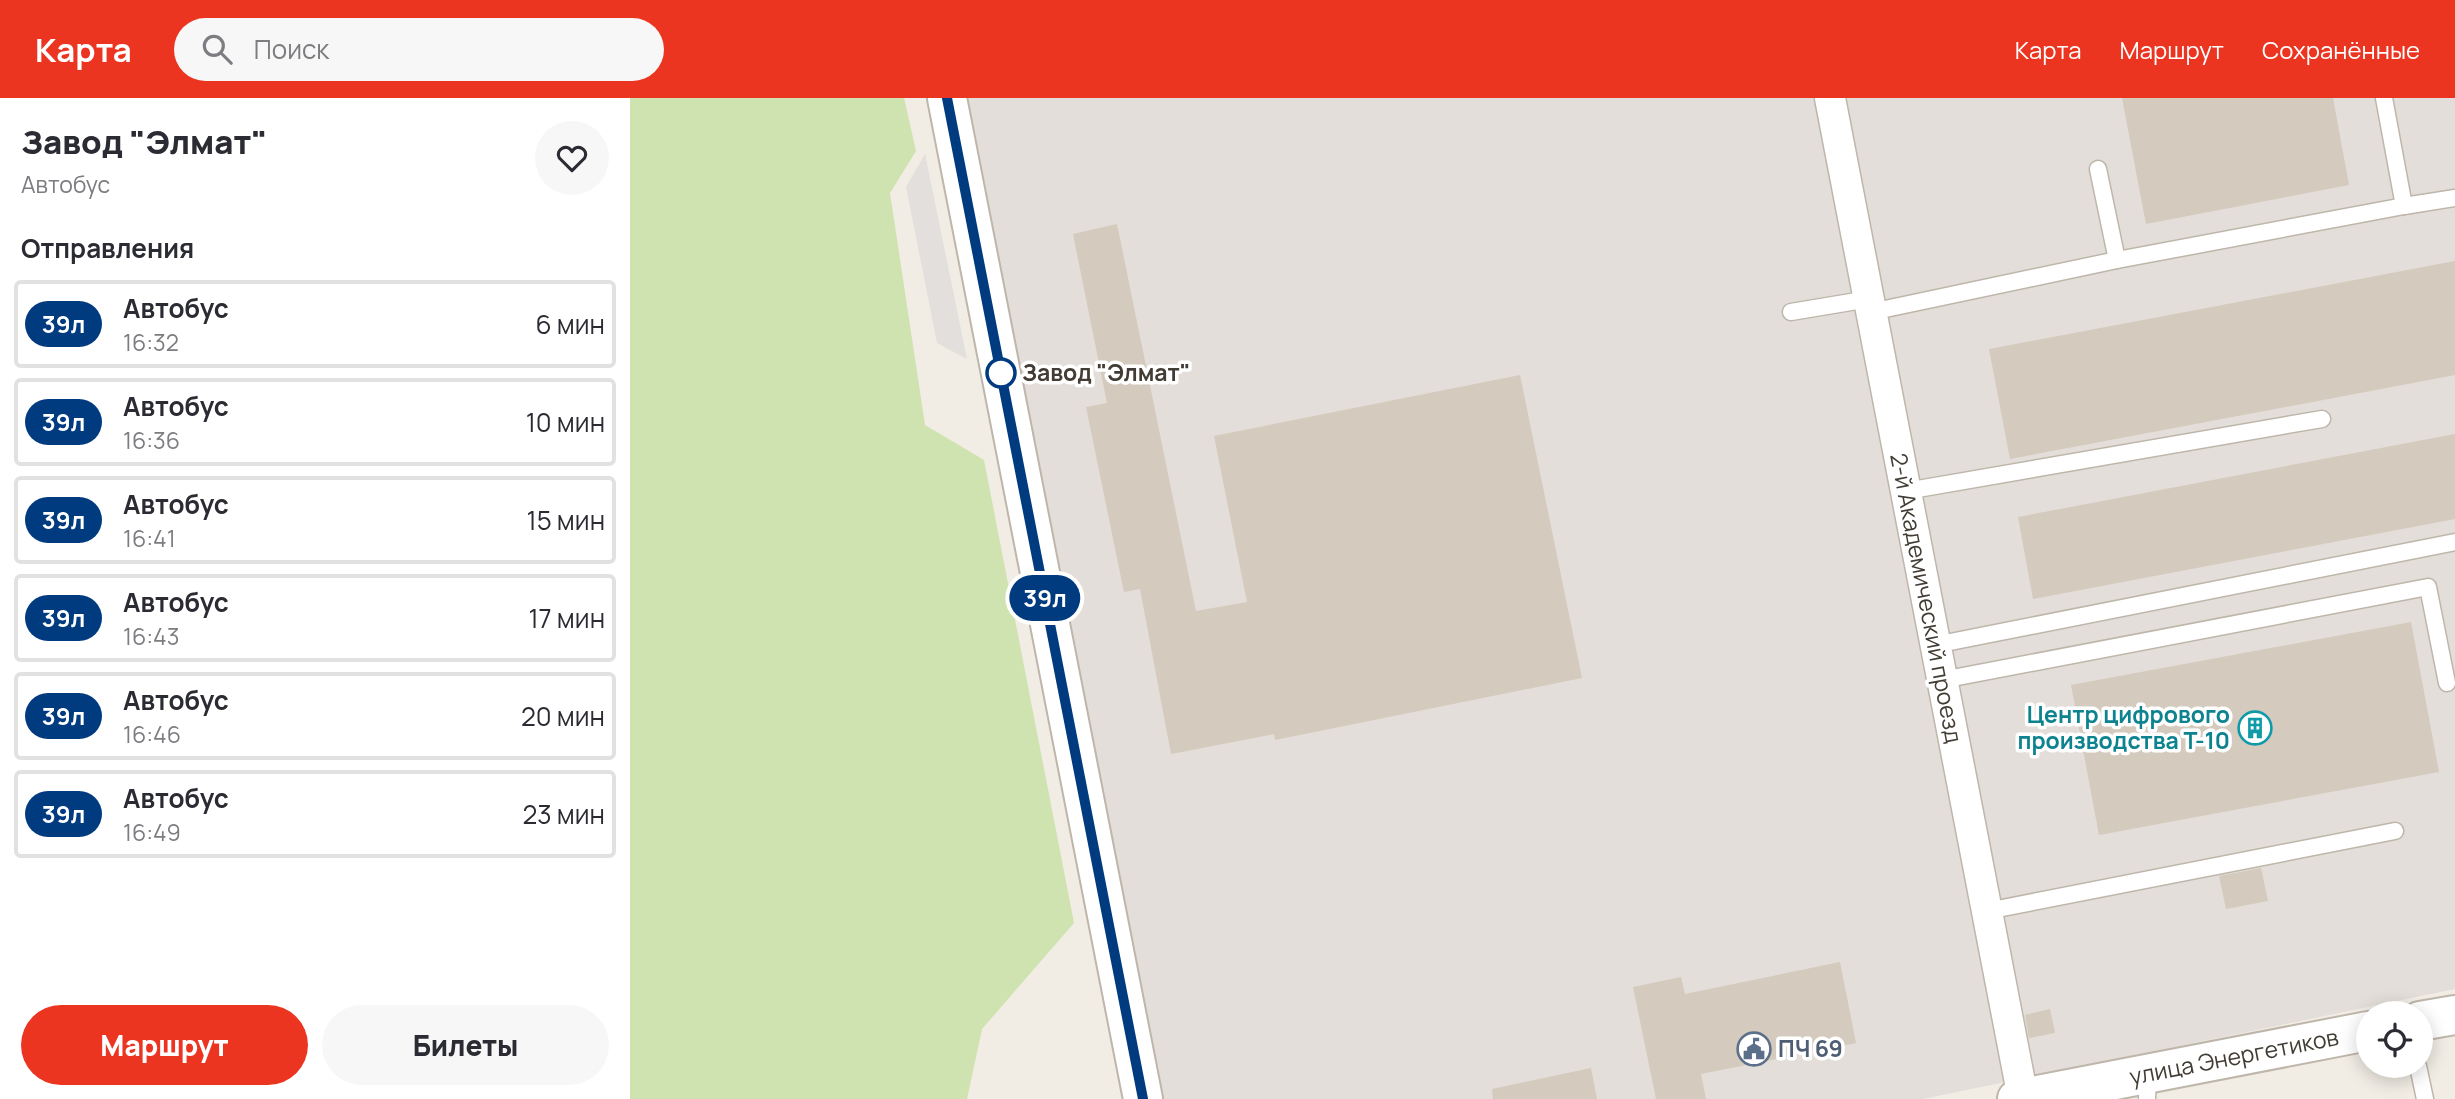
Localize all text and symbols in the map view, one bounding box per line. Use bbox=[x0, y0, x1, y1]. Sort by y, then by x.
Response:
search box bbox=[174, 18, 664, 81]
text: Карта bbox=[35, 27, 132, 72]
icon: search bbox=[198, 30, 236, 68]
text: Поиск bbox=[254, 31, 329, 67]
text: Карта bbox=[2015, 33, 2082, 66]
text: Маршрут bbox=[2120, 33, 2224, 66]
text: Сохранённые bbox=[2262, 33, 2420, 66]
text: Завод "Элмат" bbox=[21, 119, 268, 164]
button: heart bbox=[535, 121, 609, 195]
text: Автобус bbox=[21, 168, 110, 200]
text: Отправления bbox=[21, 230, 194, 266]
text: Автобус bbox=[123, 290, 229, 326]
text: 6 мин bbox=[536, 306, 605, 342]
text: 39л bbox=[42, 307, 85, 340]
text: 16:32 bbox=[123, 326, 179, 358]
place label: Завод "Элмат" bbox=[1022, 356, 1191, 388]
marker: Завод "Элмат" bbox=[986, 358, 1016, 388]
text: Автобус bbox=[123, 388, 229, 424]
text: 10 мин bbox=[526, 404, 605, 440]
text: 39л bbox=[42, 405, 85, 438]
text: 16:36 bbox=[123, 424, 180, 456]
street label: 2-й Академический проезд bbox=[1883, 450, 1971, 746]
text: Автобус bbox=[123, 486, 229, 522]
text: 15 мин bbox=[527, 502, 605, 538]
text: 39л bbox=[42, 503, 85, 536]
text: 16:41 bbox=[123, 522, 176, 554]
line badge: 39л bbox=[1005, 575, 1085, 621]
text: 39л bbox=[1023, 581, 1067, 614]
text: Автобус bbox=[123, 584, 229, 620]
text: 17 мин bbox=[528, 600, 605, 636]
text: 39л bbox=[42, 601, 85, 634]
text: 16:43 bbox=[123, 620, 179, 652]
text: Автобус bbox=[123, 682, 229, 718]
text: 20 мин bbox=[521, 698, 605, 734]
place label: Центр цифрового производства Т-10 bbox=[2017, 698, 2230, 756]
text: 39л bbox=[42, 699, 85, 732]
building icon: Центр цифрового производства Т-10 bbox=[2236, 709, 2274, 747]
text: 16:46 bbox=[123, 718, 181, 750]
text: Автобус bbox=[123, 780, 229, 816]
text: 23 мин bbox=[522, 796, 605, 832]
text: 39л bbox=[42, 797, 85, 830]
text: 16:49 bbox=[123, 816, 181, 848]
map controls bbox=[2356, 1001, 2433, 1078]
button: locate bbox=[2356, 1001, 2433, 1078]
button: Маршрут bbox=[21, 1005, 308, 1085]
button: Билеты bbox=[322, 1005, 609, 1085]
street label: улица Энергетиков bbox=[2127, 1020, 2341, 1092]
public building icon: ПЧ 69 bbox=[1735, 1030, 1773, 1068]
place label: ПЧ 69 bbox=[1778, 1032, 1843, 1064]

